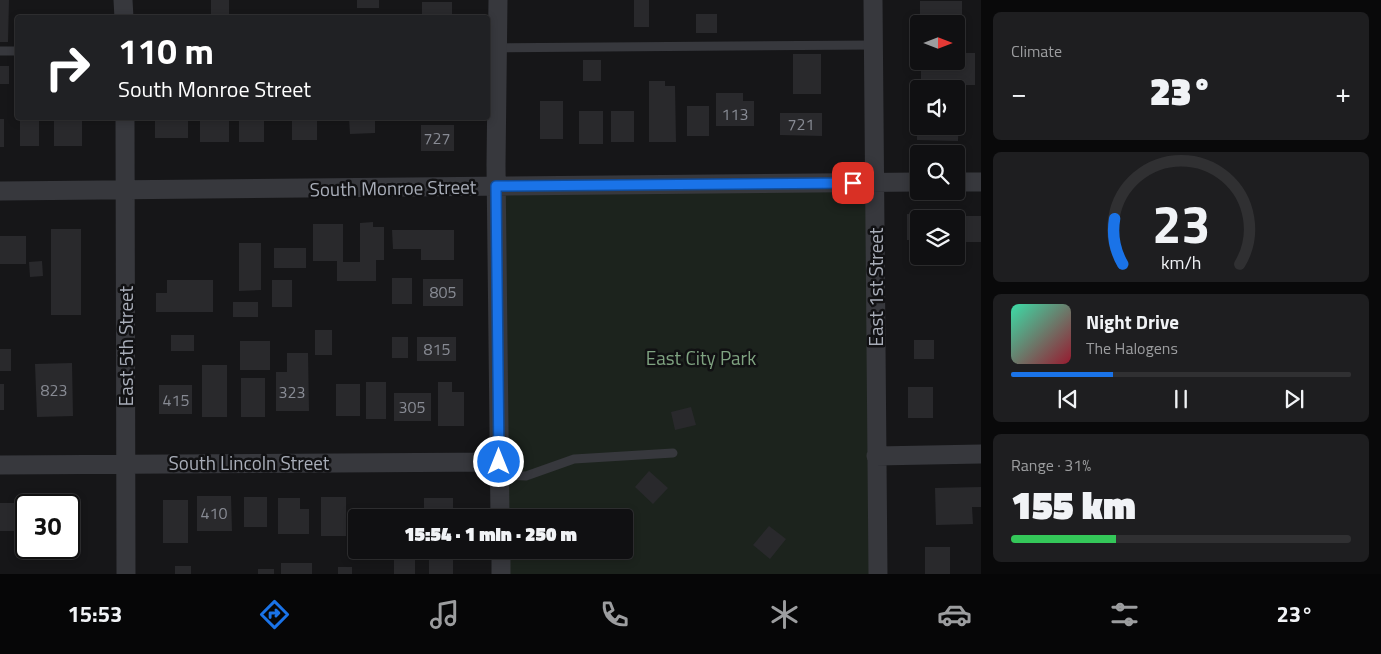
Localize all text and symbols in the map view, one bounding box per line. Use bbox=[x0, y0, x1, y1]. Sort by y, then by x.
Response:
north arrow bbox=[910, 15, 965, 70]
map controls bbox=[910, 15, 965, 265]
text: 110 m bbox=[118, 24, 214, 78]
icon: right bbox=[35, 35, 100, 100]
text: Climate bbox=[1011, 39, 1062, 63]
text: 23° bbox=[1150, 62, 1212, 120]
text: − bbox=[1011, 71, 1027, 114]
text: + bbox=[1335, 71, 1351, 114]
text: South Monroe Street bbox=[118, 72, 311, 106]
button: sound bbox=[910, 80, 965, 135]
house number: 113 bbox=[722, 102, 748, 126]
house number: 721 bbox=[788, 112, 814, 136]
house number: 727 bbox=[424, 126, 450, 150]
button: search bbox=[910, 145, 965, 200]
pin bbox=[832, 162, 874, 204]
icon: arrive bbox=[839, 169, 867, 197]
street label: South Monroe Street bbox=[309, 172, 477, 203]
text: 23 bbox=[1152, 184, 1210, 263]
button: layers bbox=[910, 210, 965, 265]
street label: East 1st Street bbox=[861, 227, 890, 347]
text: km/h bbox=[1161, 249, 1201, 276]
house number: 805 bbox=[430, 280, 456, 304]
street label: East 5th Street bbox=[111, 285, 140, 406]
text: Night Drive bbox=[1086, 307, 1179, 336]
text: The Halogens bbox=[1086, 336, 1178, 360]
house number: 815 bbox=[424, 337, 450, 361]
park label: East City Park bbox=[646, 343, 756, 372]
house number: 823 bbox=[41, 378, 67, 402]
house number: 323 bbox=[279, 380, 305, 404]
icon: previous bbox=[1054, 385, 1082, 413]
icon: pause bbox=[1167, 385, 1195, 413]
icon: next bbox=[1280, 385, 1308, 413]
house number: 415 bbox=[163, 388, 189, 412]
house number: 305 bbox=[399, 395, 425, 419]
position arrow bbox=[472, 435, 524, 487]
street label: South Lincoln Street bbox=[169, 448, 330, 477]
text: Range · 31% bbox=[1011, 453, 1091, 477]
text: 155 km bbox=[1011, 476, 1136, 534]
speed limit sign: 30 bbox=[15, 494, 80, 559]
house number: 410 bbox=[201, 501, 227, 525]
text: 15:54 · 1 min · 250 m bbox=[404, 519, 577, 548]
text: 15:53 bbox=[67, 597, 122, 631]
icon: directions bbox=[257, 597, 292, 632]
icon: music bbox=[427, 597, 462, 632]
icon: phone bbox=[597, 597, 632, 632]
icon: climate bbox=[767, 597, 802, 632]
icon: car bbox=[937, 597, 972, 632]
icon: filters bbox=[1107, 597, 1142, 632]
text: 23° bbox=[1276, 597, 1313, 631]

